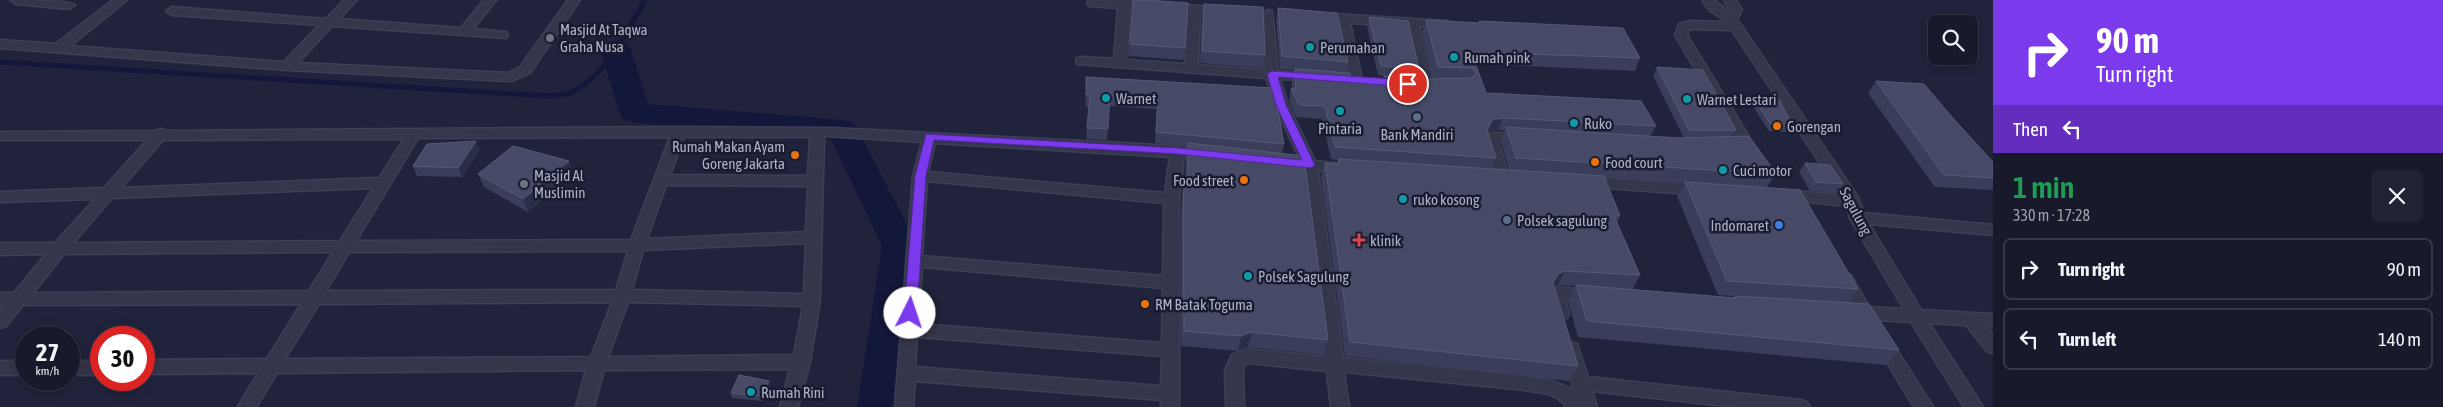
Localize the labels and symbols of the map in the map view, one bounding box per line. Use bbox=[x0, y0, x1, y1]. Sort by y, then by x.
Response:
place label: Masjid At Taqwa Graha Nusa bbox=[560, 21, 648, 55]
marker: Masjid At Taqwa Graha Nusa bbox=[544, 32, 556, 44]
place label: Perumahan bbox=[1320, 39, 1385, 56]
marker: Perumahan bbox=[1304, 41, 1316, 53]
place label: Rumah pink bbox=[1464, 49, 1531, 66]
marker: Rumah pink bbox=[1448, 51, 1460, 63]
pin bbox=[1387, 63, 1429, 105]
place label: Warnet bbox=[1116, 90, 1156, 107]
place label: Warnet Lestari bbox=[1697, 91, 1776, 108]
marker: Warnet bbox=[1100, 92, 1112, 104]
marker: Warnet Lestari bbox=[1681, 93, 1693, 105]
marker: Pintaria bbox=[1334, 105, 1346, 117]
marker: Bank Mandiri bbox=[1411, 111, 1423, 123]
place label: Ruko bbox=[1584, 115, 1612, 132]
marker: Ruko bbox=[1568, 117, 1580, 129]
place label: Gorengan bbox=[1787, 118, 1841, 135]
place label: Pintaria bbox=[1318, 120, 1362, 137]
marker: Gorengan bbox=[1771, 120, 1783, 132]
place label: Bank Mandiri bbox=[1381, 126, 1453, 143]
place label: Rumah Makan Ayam Goreng Jakarta bbox=[672, 138, 785, 172]
marker: Rumah Makan Ayam Goreng Jakarta bbox=[789, 149, 801, 161]
place label: Food court bbox=[1605, 154, 1662, 171]
marker: Food court bbox=[1589, 156, 1601, 168]
place label: Cuci motor bbox=[1733, 162, 1792, 179]
marker: Cuci motor bbox=[1717, 164, 1729, 176]
place label: Masjid Al Muslimin bbox=[534, 167, 586, 201]
place label: Food street bbox=[1173, 172, 1234, 189]
marker: Food street bbox=[1238, 174, 1250, 186]
marker: Masjid Al Muslimin bbox=[518, 178, 530, 190]
street label: Sagulung bbox=[1836, 184, 1876, 238]
place label: ruko kosong bbox=[1413, 191, 1480, 208]
marker: ruko kosong bbox=[1397, 193, 1409, 205]
place label: Polsek sagulung bbox=[1517, 212, 1607, 229]
marker: Polsek sagulung bbox=[1501, 214, 1513, 226]
place label: Indomaret bbox=[1710, 217, 1769, 234]
marker: Indomaret bbox=[1773, 219, 1785, 231]
place label: klinik bbox=[1370, 232, 1402, 249]
marker: klinik bbox=[1352, 233, 1366, 247]
place label: Polsek Sagulung bbox=[1258, 268, 1349, 285]
marker: Polsek Sagulung bbox=[1242, 270, 1254, 282]
position arrow bbox=[883, 286, 935, 338]
place label: RM Batak Toguma bbox=[1155, 296, 1253, 313]
marker: RM Batak Toguma bbox=[1139, 298, 1151, 310]
speed limit sign: 30 bbox=[90, 326, 155, 391]
place label: Rumah Rini bbox=[761, 384, 825, 401]
marker: Rumah Rini bbox=[745, 386, 757, 398]

